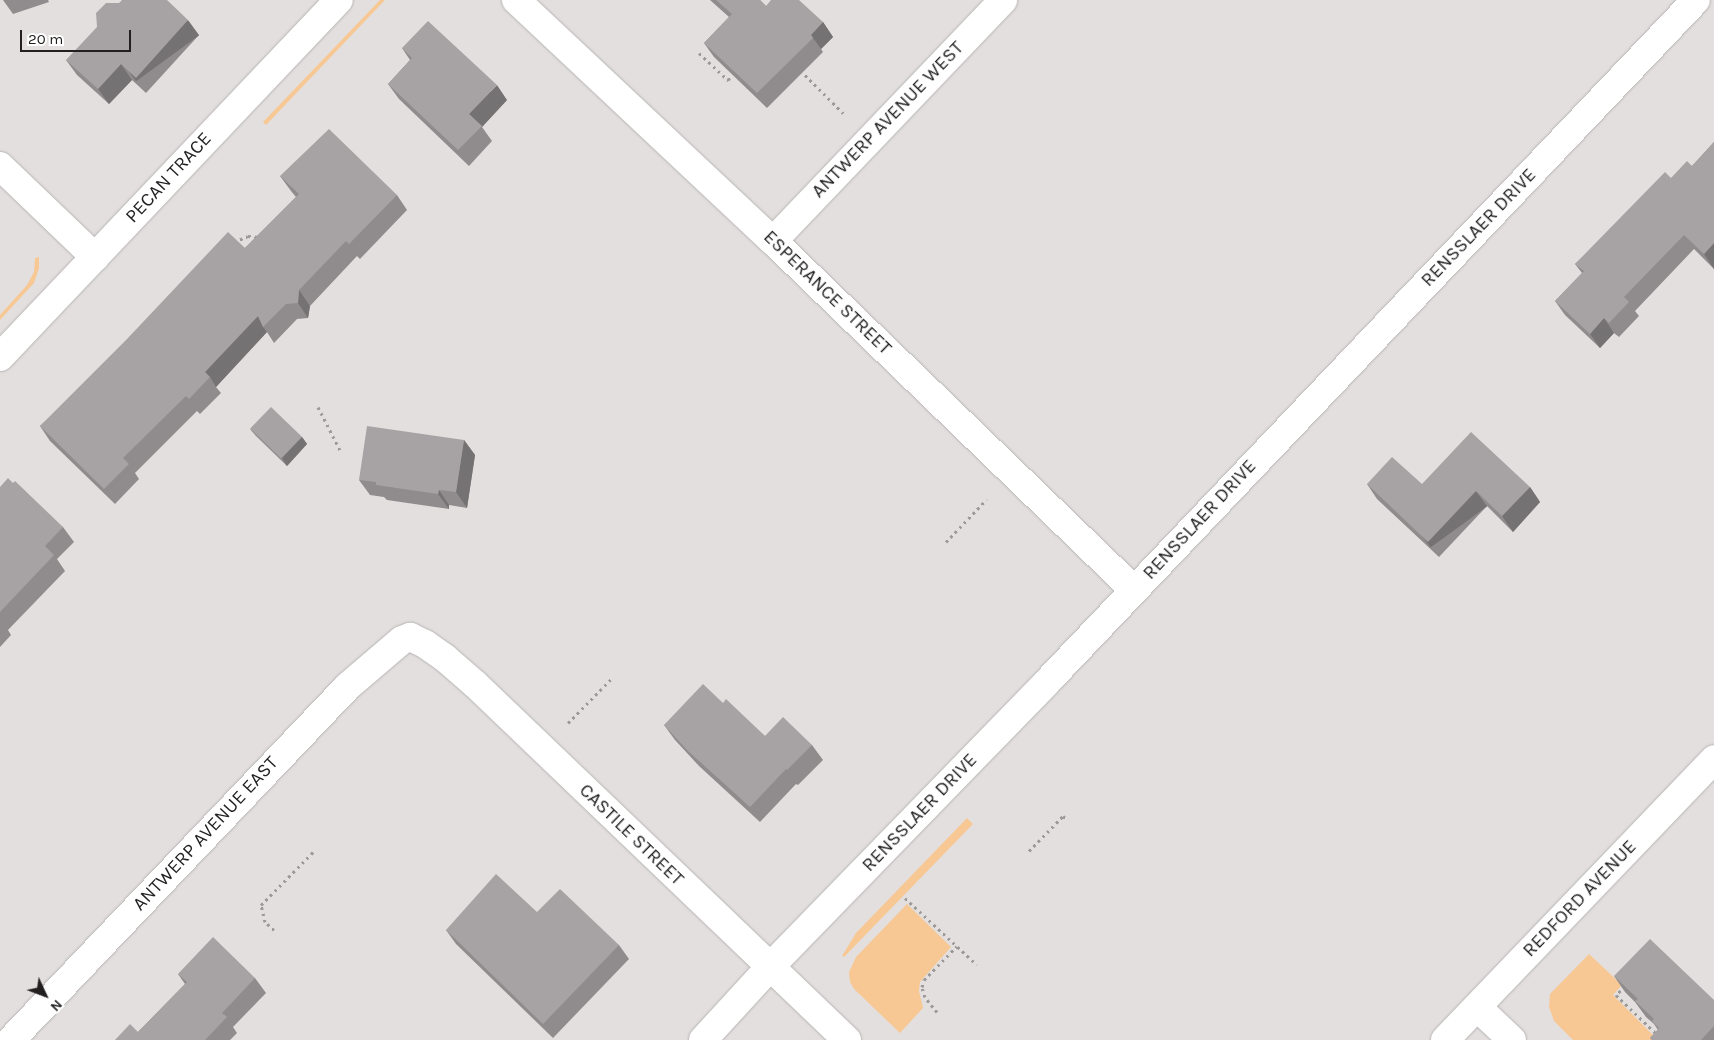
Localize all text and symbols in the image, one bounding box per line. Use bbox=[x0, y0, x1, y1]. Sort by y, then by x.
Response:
scale bar bbox=[22, 20, 134, 52]
text: 20 m bbox=[28, 30, 63, 48]
street label: ANTWERP AVENUE WEST bbox=[807, 37, 969, 203]
street label: PECAN TRACE bbox=[121, 128, 217, 228]
street label: RENSSLAER DRIVE bbox=[1417, 164, 1541, 292]
street label: ESPERANCE STREET bbox=[758, 226, 896, 360]
street label: RENSSLAER DRIVE bbox=[1139, 455, 1261, 585]
street label: RENSSLAER DRIVE bbox=[858, 749, 982, 877]
street label: ANTWERP AVENUE EAST bbox=[129, 752, 283, 916]
street label: CASTILE STREET bbox=[574, 779, 688, 891]
street label: REDFORD AVENUE bbox=[1518, 836, 1642, 962]
north arrow bbox=[20, 970, 70, 1020]
text: N bbox=[47, 996, 66, 1015]

